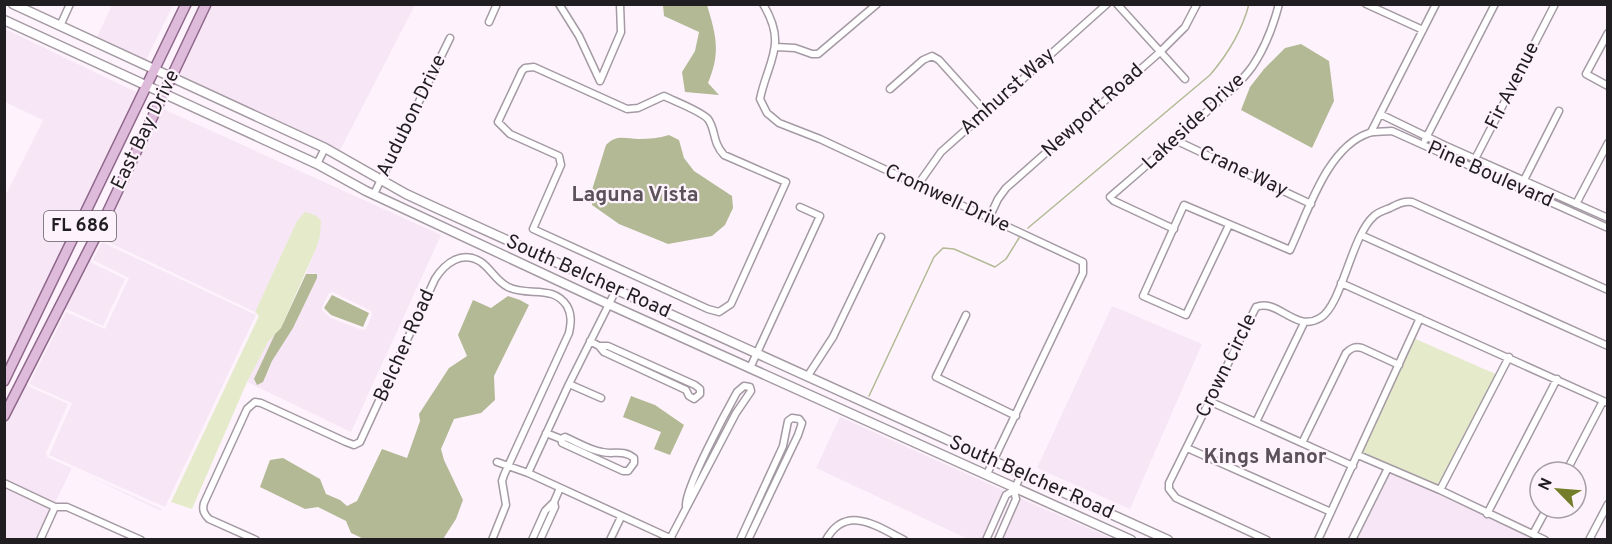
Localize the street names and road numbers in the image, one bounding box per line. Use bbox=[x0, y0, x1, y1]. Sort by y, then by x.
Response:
street label: Fir Avenue bbox=[1480, 38, 1546, 134]
street label: Amhurst Way bbox=[955, 42, 1061, 142]
street label: Audubon Drive bbox=[371, 50, 453, 182]
street label: Newport Road bbox=[1037, 58, 1149, 164]
street label: East Bay Drive bbox=[106, 66, 186, 194]
street label: Lakeside Drive bbox=[1137, 68, 1251, 176]
street label: Pine Boulevard bbox=[1423, 136, 1557, 214]
street label: Crane Way bbox=[1194, 140, 1292, 204]
street label: Cromwell Drive bbox=[880, 159, 1014, 239]
road number: FL 686 bbox=[44, 211, 116, 241]
street label: South Belcher Road bbox=[502, 229, 674, 325]
street label: Belcher Road bbox=[369, 286, 441, 406]
street label: Crown Circle bbox=[1191, 310, 1263, 422]
street label: South Belcher Road bbox=[945, 430, 1117, 526]

